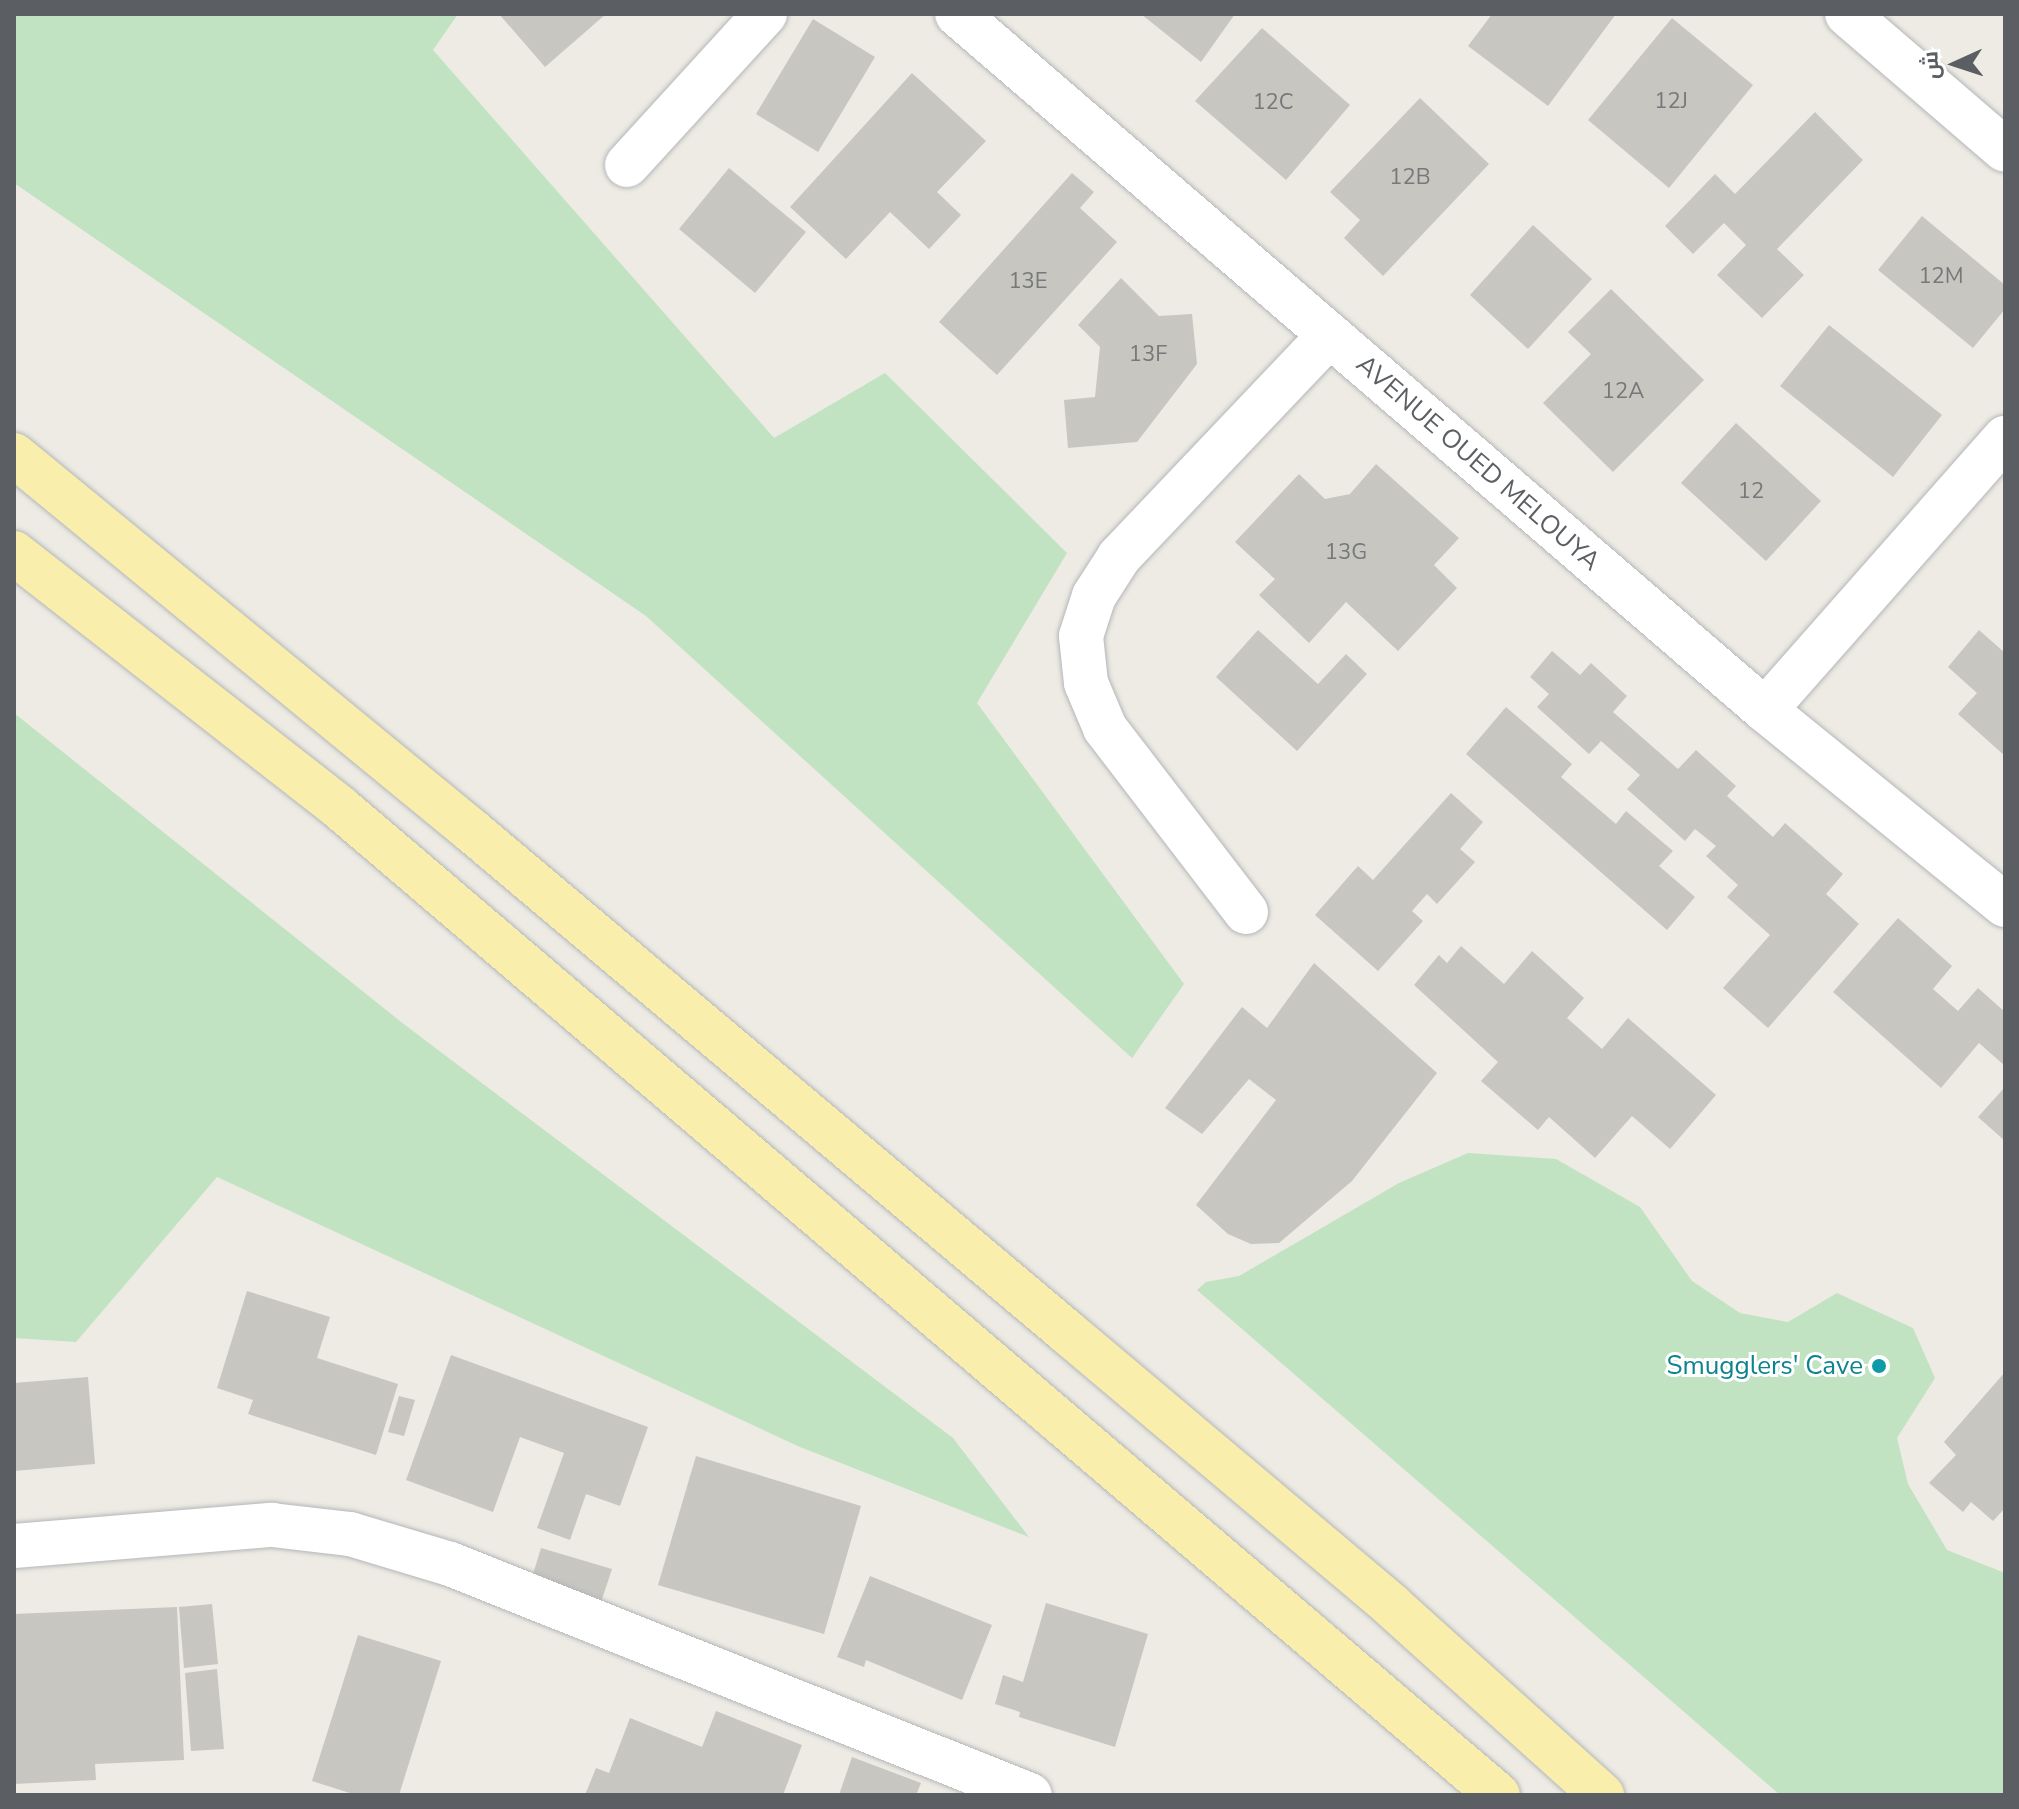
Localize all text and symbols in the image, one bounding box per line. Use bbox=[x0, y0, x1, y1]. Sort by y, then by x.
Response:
north arrow bbox=[1915, 24, 1995, 104]
text: ش bbox=[1915, 50, 1947, 80]
house number: 12J bbox=[1654, 89, 1688, 115]
house number: 12C bbox=[1252, 90, 1294, 116]
house number: 12B bbox=[1389, 165, 1431, 191]
house number: 12M bbox=[1918, 264, 1964, 290]
house number: 13E bbox=[1008, 269, 1048, 295]
house number: 13F bbox=[1129, 342, 1167, 368]
street label: AVENUE OUED MELOUYA bbox=[1350, 349, 1606, 577]
house number: 12A bbox=[1602, 379, 1644, 405]
house number: 12 bbox=[1738, 479, 1764, 505]
house number: 13G bbox=[1325, 540, 1367, 566]
place label: Smugglers' Cave bbox=[1666, 1350, 1863, 1382]
marker: Smugglers' Cave bbox=[1870, 1357, 1888, 1375]

